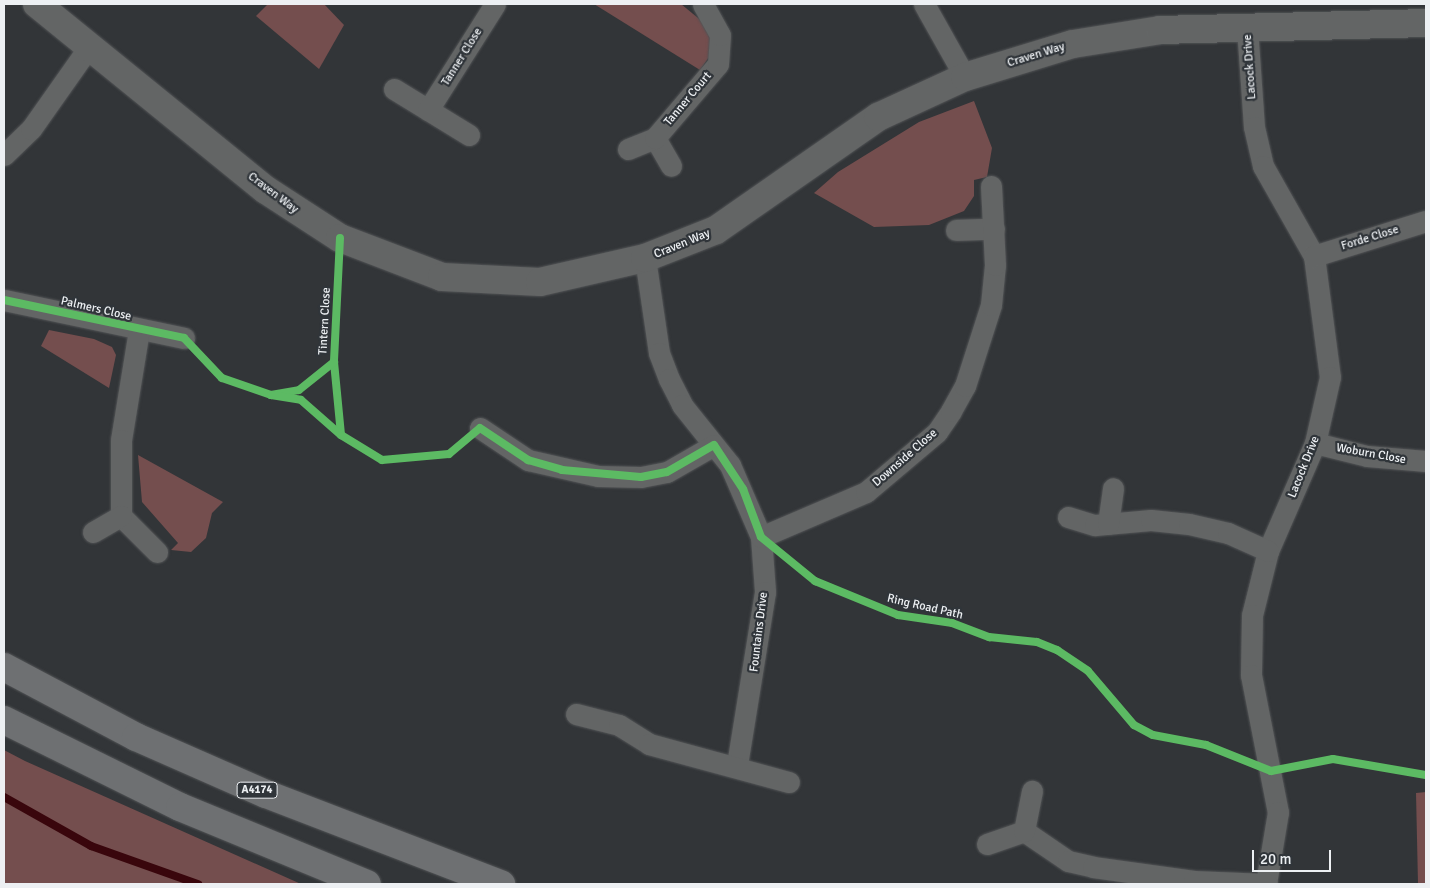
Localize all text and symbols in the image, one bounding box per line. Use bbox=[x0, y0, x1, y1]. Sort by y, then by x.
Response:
street label: Tanner Close bbox=[439, 25, 485, 89]
street label: Lacock Drive bbox=[1241, 34, 1259, 100]
street label: Craven Way bbox=[1006, 39, 1066, 71]
street label: Tanner Court bbox=[661, 69, 715, 129]
street label: Craven Way bbox=[245, 169, 301, 217]
street label: Forde Close bbox=[1339, 222, 1401, 254]
street label: Craven Way bbox=[652, 226, 712, 262]
street label: Tintern Close bbox=[316, 287, 334, 355]
street label: Palmers Close bbox=[59, 294, 133, 324]
street label: Downside Close bbox=[870, 426, 940, 490]
street label: Lacock Drive bbox=[1285, 434, 1323, 500]
street label: Woburn Close bbox=[1335, 441, 1407, 467]
street label: Fountains Drive bbox=[747, 591, 771, 673]
street label: Ring Road Path bbox=[886, 591, 964, 623]
road number: A4174 bbox=[236, 782, 278, 798]
scale bar bbox=[1255, 840, 1334, 872]
text: 20 m bbox=[1260, 850, 1291, 868]

